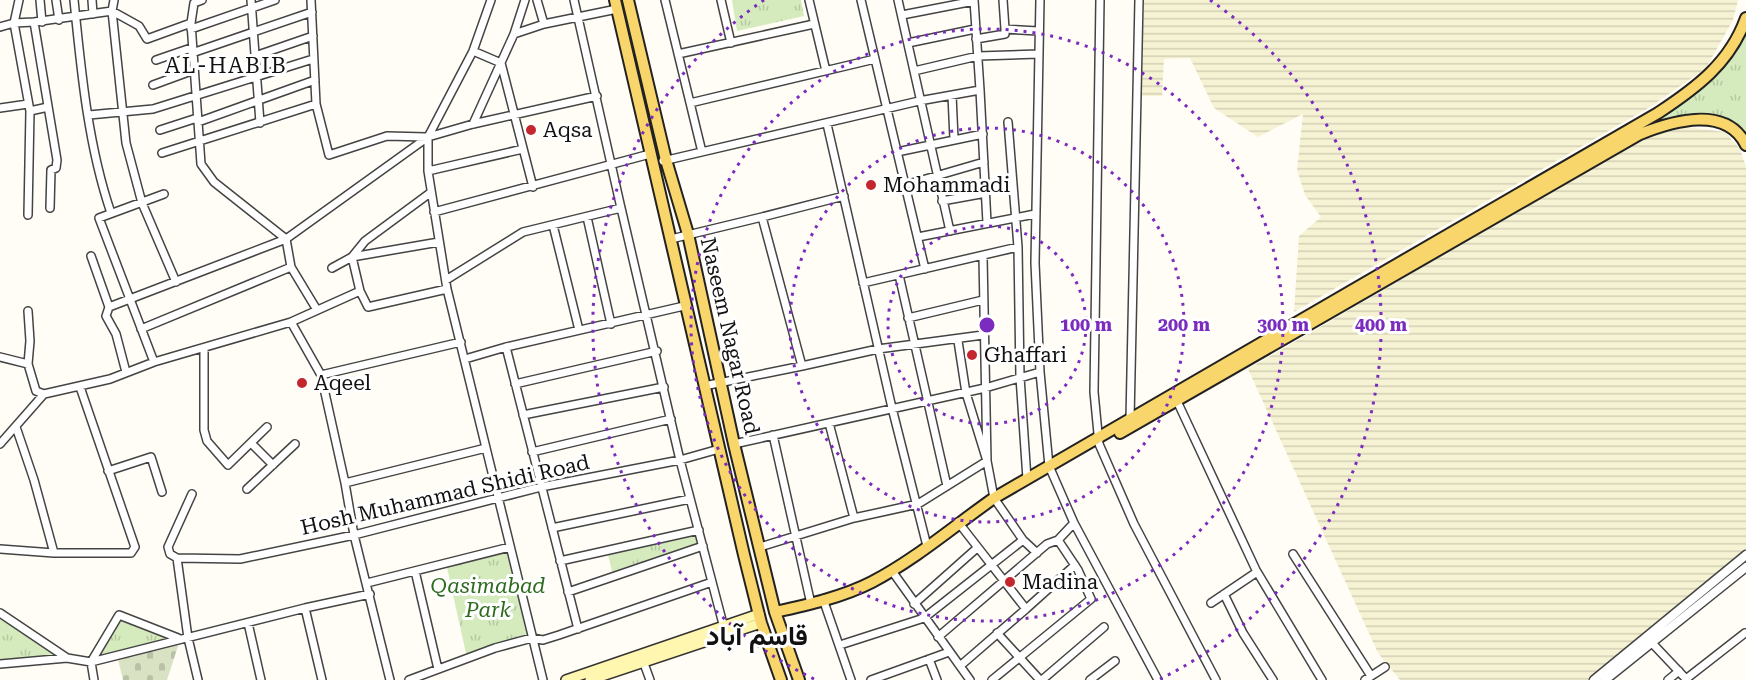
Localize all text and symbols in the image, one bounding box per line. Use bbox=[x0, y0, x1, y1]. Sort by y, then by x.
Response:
district label: AL-HABIB bbox=[165, 53, 287, 78]
place label: Aqsa bbox=[543, 118, 593, 142]
marker: Aqsa bbox=[524, 123, 538, 137]
place label: Mohammadi bbox=[883, 173, 1011, 197]
marker: Mohammadi bbox=[864, 178, 878, 192]
street label: Naseem Nagar Road bbox=[696, 235, 765, 438]
text: 100 m bbox=[1060, 314, 1113, 335]
text: 200 m bbox=[1158, 314, 1211, 335]
text: 300 m bbox=[1257, 314, 1310, 335]
text: 400 m bbox=[1355, 314, 1408, 335]
centre of rings bbox=[977, 315, 997, 335]
place label: Ghaffari bbox=[984, 343, 1067, 367]
marker: Ghaffari bbox=[965, 348, 979, 362]
place label: Aqeel bbox=[314, 371, 372, 395]
marker: Aqeel bbox=[295, 376, 309, 390]
street label: Hosh Muhammad Shidi Road bbox=[298, 450, 592, 540]
place label: Madina bbox=[1022, 570, 1099, 594]
park label: Qasimabad Park bbox=[431, 574, 545, 622]
marker: Madina bbox=[1003, 575, 1017, 589]
district label: قاسم آباد bbox=[706, 620, 808, 653]

